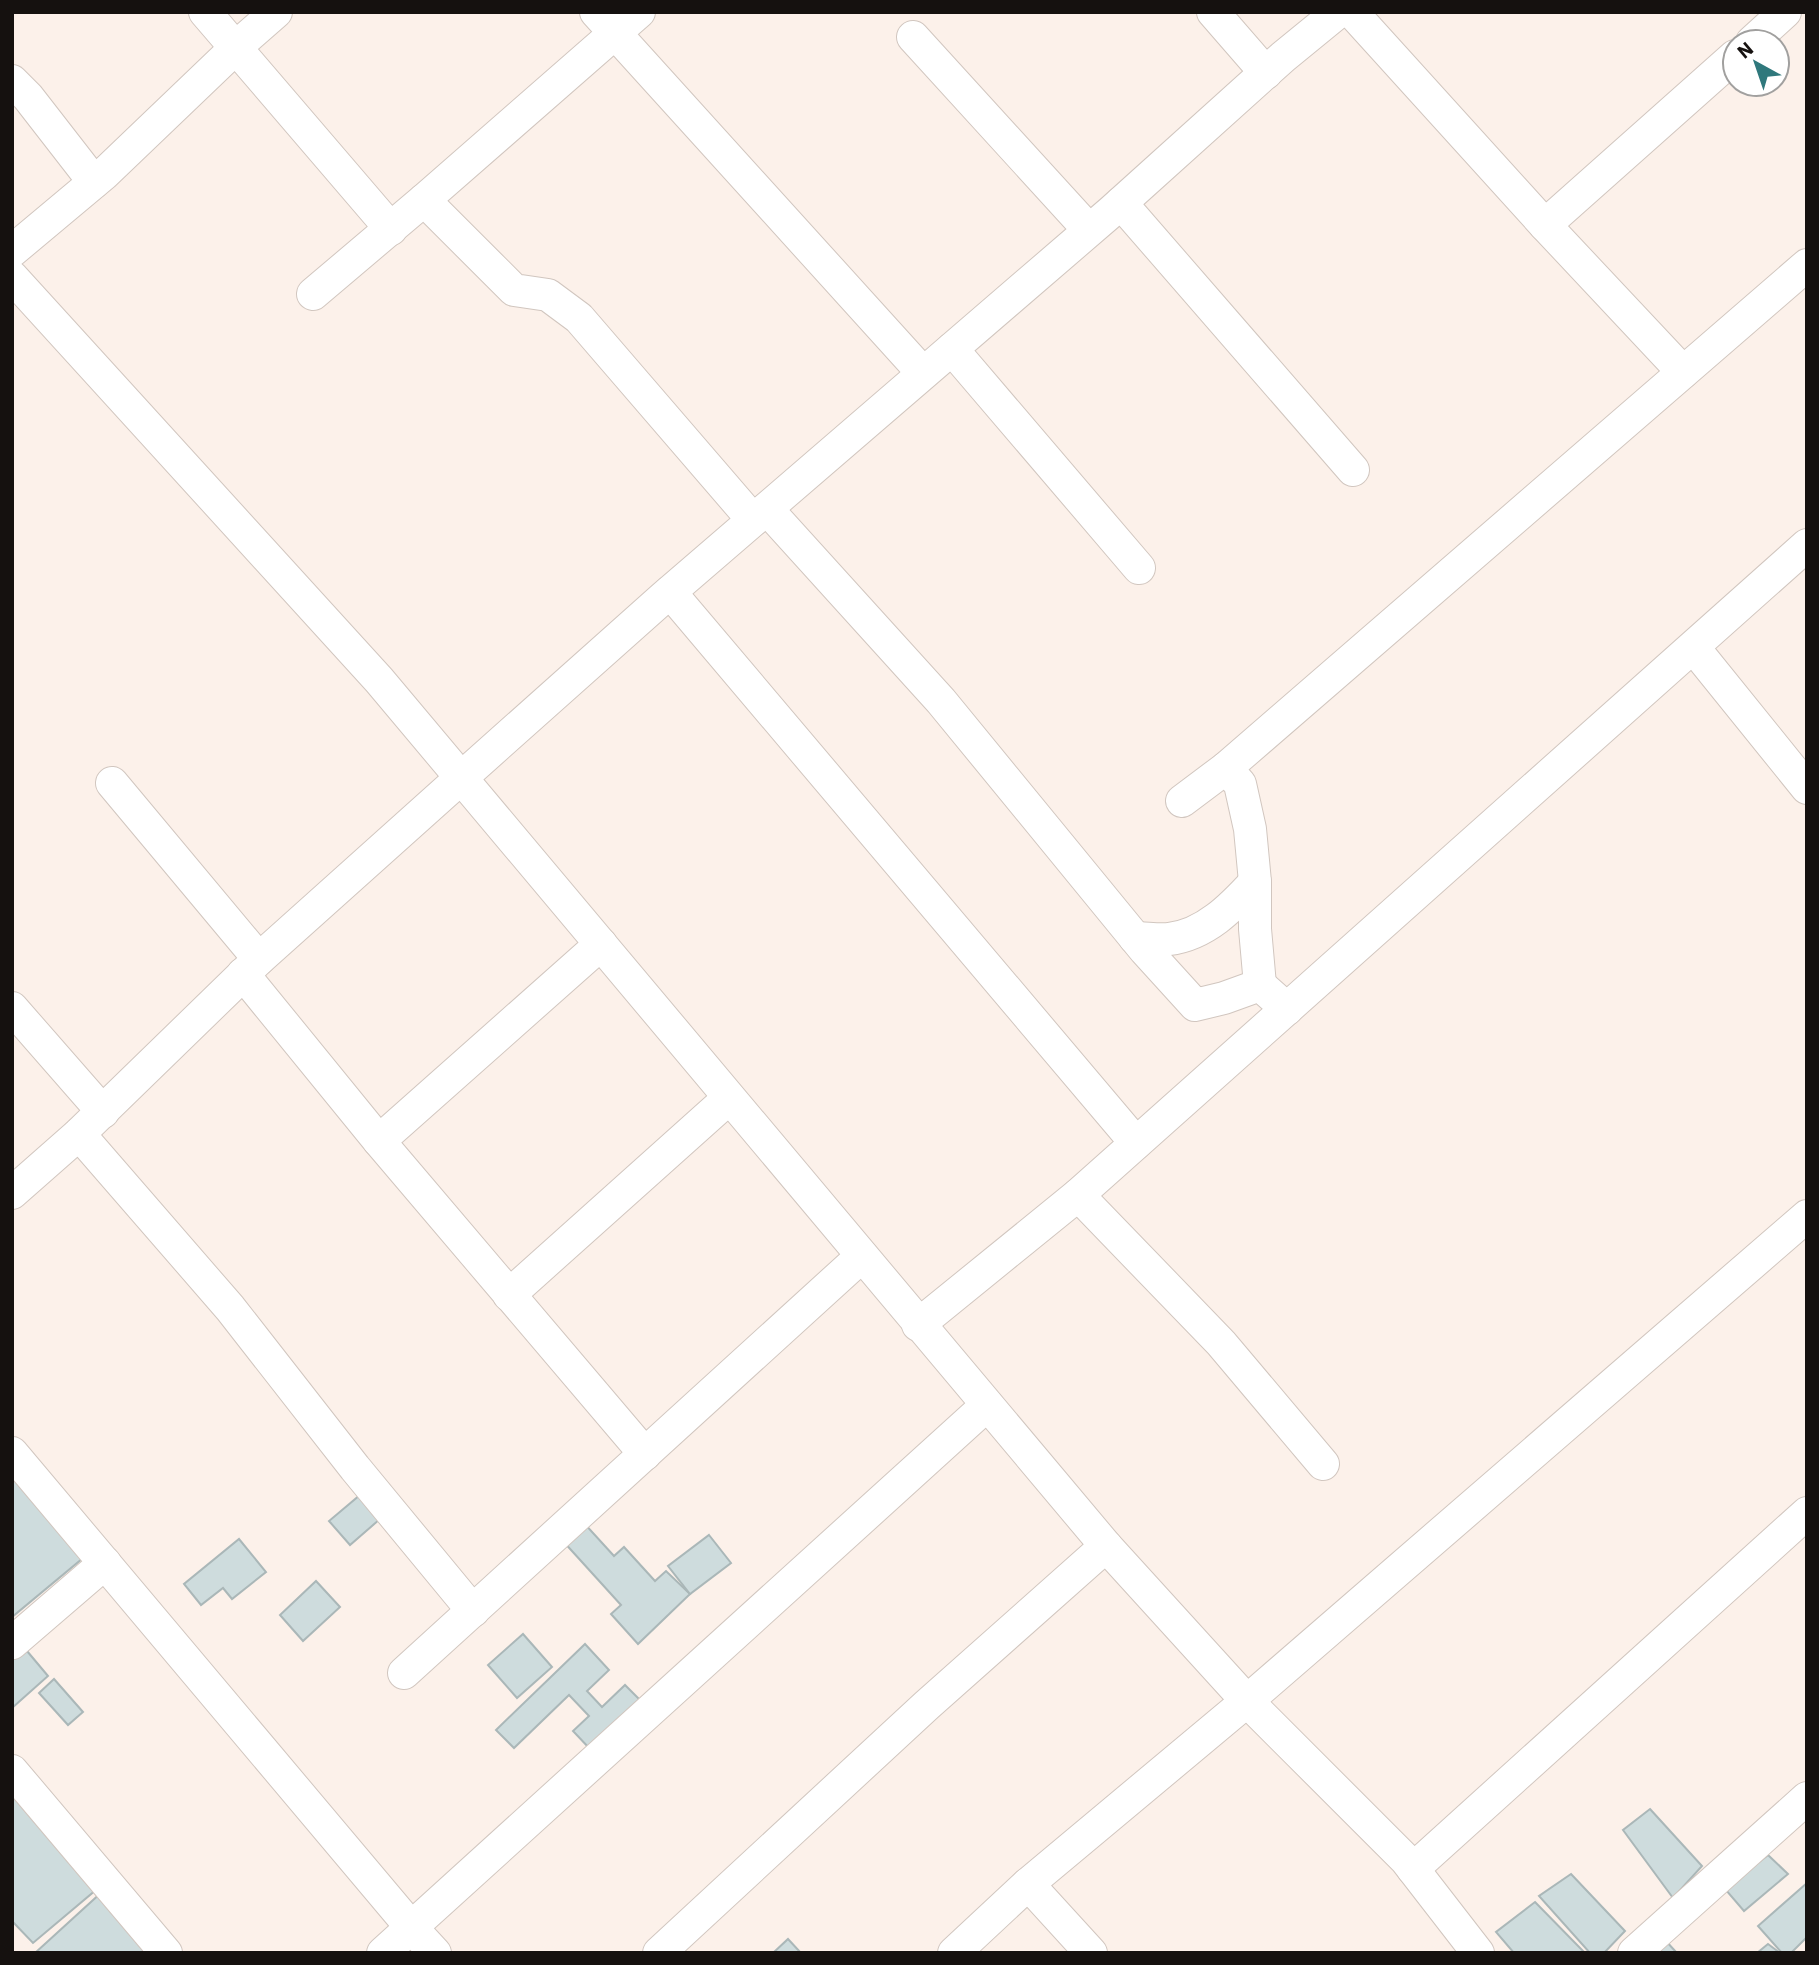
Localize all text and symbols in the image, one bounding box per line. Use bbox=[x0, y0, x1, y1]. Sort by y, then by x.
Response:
north arrow bbox=[1721, 28, 1791, 98]
text: N bbox=[1732, 36, 1758, 64]

